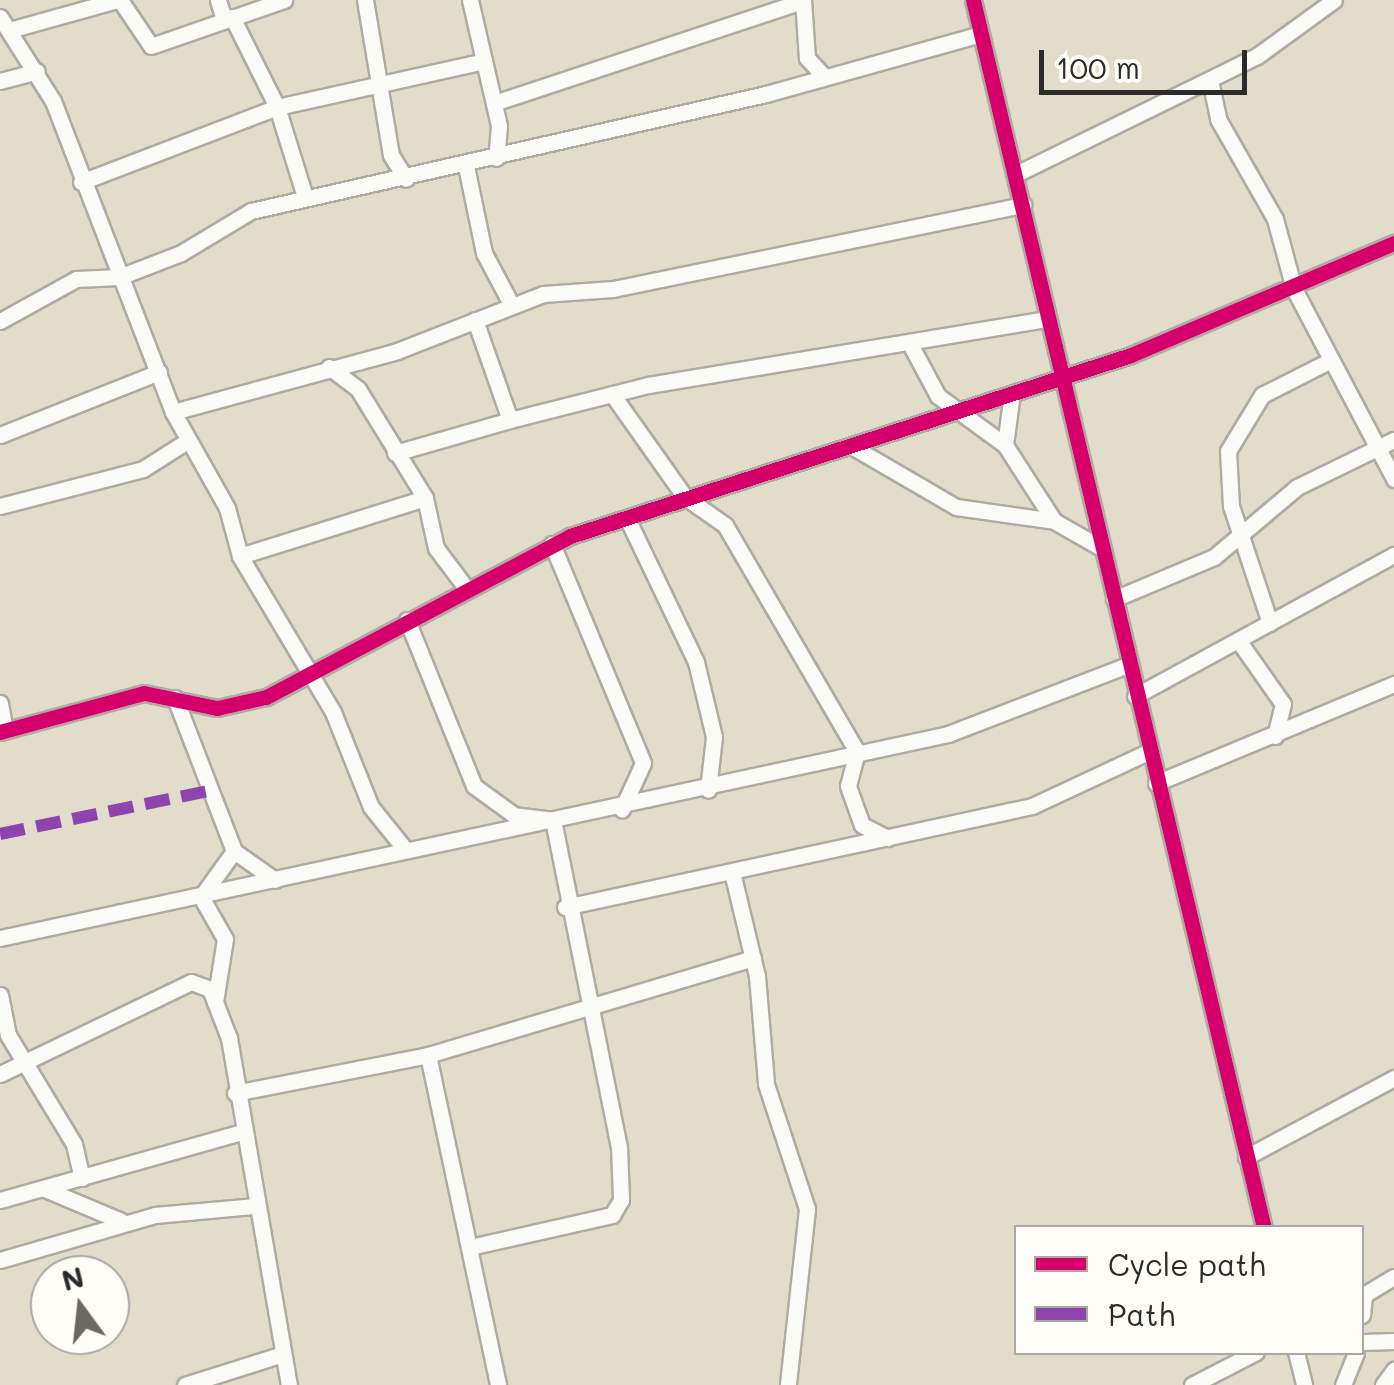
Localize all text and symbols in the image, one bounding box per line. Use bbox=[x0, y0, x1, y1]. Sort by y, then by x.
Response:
scale bar bbox=[1044, 30, 1252, 92]
text: 100 m bbox=[1056, 47, 1140, 87]
legend bbox=[1014, 1225, 1364, 1355]
text: Cycle path bbox=[1108, 1244, 1266, 1284]
north arrow bbox=[30, 1255, 130, 1355]
text: N bbox=[58, 1258, 88, 1298]
text: Path bbox=[1108, 1294, 1175, 1334]

